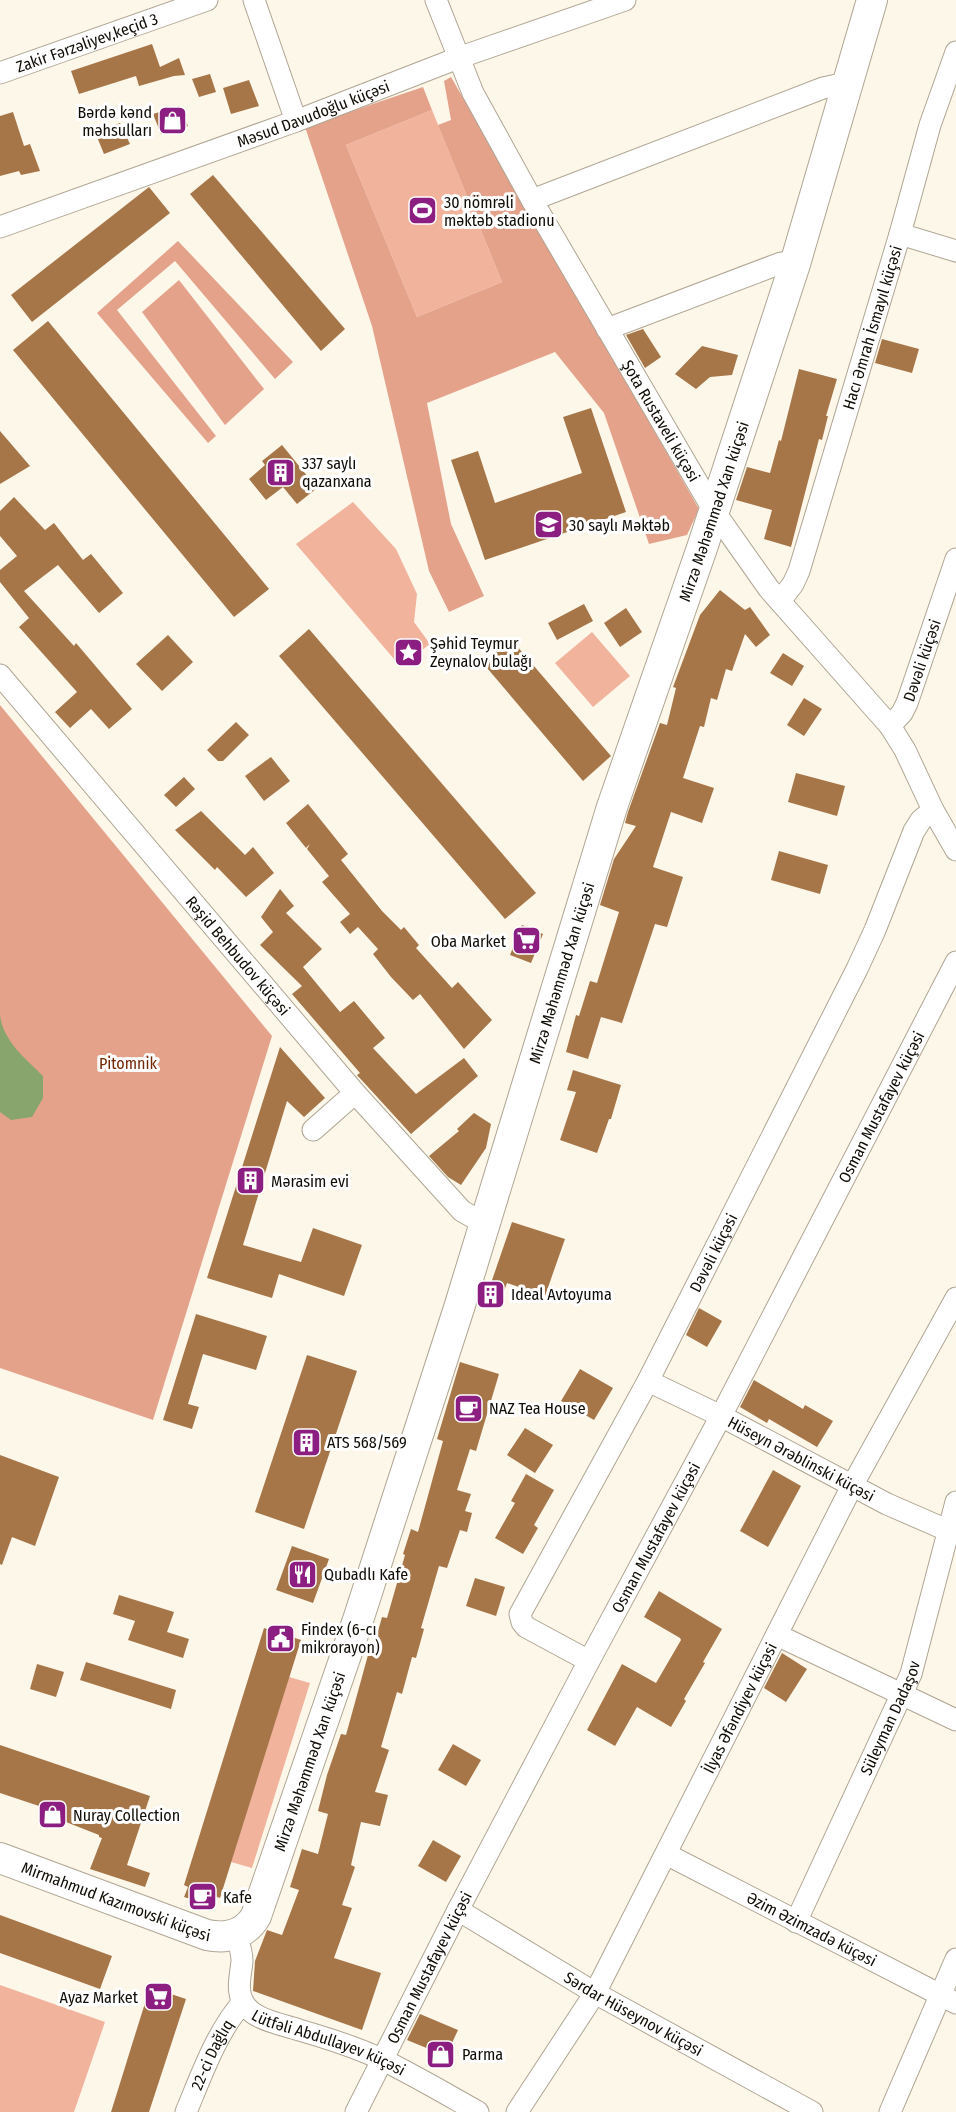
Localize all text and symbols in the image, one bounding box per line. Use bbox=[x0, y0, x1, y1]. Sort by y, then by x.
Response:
street label: Zakir Fərzəliyev,keçid 3 bbox=[13, 9, 160, 76]
street label: Məsud Davudoğlu küçəsi bbox=[234, 76, 392, 151]
place label: Bərdə kənd məhsulları bbox=[77, 103, 152, 140]
shop icon: Bərdə kənd məhsulları bbox=[157, 105, 189, 137]
place label: 30 nömrəli məktəb stadionu bbox=[444, 193, 555, 230]
sports icon: 30 nömrəli məktəb stadionu bbox=[407, 195, 439, 227]
street label: Hacı Əmrah İsmayıl küçəsi bbox=[838, 243, 906, 412]
street label: Şota Rustaveli küçəsi bbox=[618, 356, 704, 485]
street label: Mirzə Məhəmməd Xan küçəsi bbox=[675, 419, 752, 604]
place label: 337 saylı qazanxana bbox=[302, 454, 372, 491]
building icon: 337 saylı qazanxana bbox=[265, 456, 297, 488]
school or university icon: 30 saylı Məktəb bbox=[532, 509, 564, 541]
place label: 30 saylı Məktəb bbox=[569, 516, 670, 535]
street label: Dəvəli küçəsi bbox=[899, 617, 944, 704]
place label: Şəhid Teymur Zeynalov bulağı bbox=[430, 634, 532, 671]
place icon: Şəhid Teymur Zeynalov bulağı bbox=[393, 636, 425, 668]
street label: Mirzə Məhəmməd Xan küçəsi bbox=[525, 880, 598, 1066]
street label: Rəşid Behbudov küçəsi bbox=[182, 892, 294, 1019]
supermarket icon: Oba Market bbox=[511, 925, 543, 957]
place label: Oba Market bbox=[431, 932, 507, 951]
street label: Osman Mustafayev küçəsi bbox=[834, 1028, 928, 1186]
park label: Pitomnik bbox=[99, 1054, 158, 1073]
building icon: Mərasim evi bbox=[234, 1165, 266, 1197]
place label: Mərasim evi bbox=[271, 1172, 349, 1191]
street label: Dəvəli küçəsi bbox=[685, 1210, 741, 1295]
building icon: Ideal Avtoyuma bbox=[474, 1278, 506, 1310]
place label: Ideal Avtoyuma bbox=[511, 1285, 612, 1304]
cafe icon: NAZ Tea House bbox=[452, 1392, 484, 1424]
place label: NAZ Tea House bbox=[489, 1399, 586, 1418]
street label: Hüseyn Ərəblinski küçəsi bbox=[725, 1412, 878, 1505]
building icon: ATS 568/569 bbox=[290, 1426, 322, 1458]
place label: ATS 568/569 bbox=[327, 1433, 407, 1452]
street label: Osman Mustafayev küçəsi bbox=[607, 1459, 704, 1616]
restaurant icon: Qubadlı Kafe bbox=[287, 1558, 319, 1590]
place label: Qubadlı Kafe bbox=[324, 1565, 408, 1584]
place label: Findex (6-cı mikrorayon) bbox=[301, 1620, 380, 1657]
public building icon: Findex (6-cı mikrorayon) bbox=[264, 1622, 296, 1654]
street label: İlyas Əfəndiyev küçəsi bbox=[699, 1639, 781, 1776]
street label: Süleyman Dadaşov bbox=[856, 1659, 924, 1778]
street label: Mirzə Məhəmməd Xan küçəsi bbox=[270, 1669, 349, 1854]
shop icon: Nuray Collection bbox=[36, 1799, 68, 1831]
place label: Nuray Collection bbox=[73, 1806, 180, 1825]
street label: Mirmahmud Kazımovski küçəsi bbox=[19, 1857, 212, 1945]
cafe icon: Kafe bbox=[186, 1881, 218, 1913]
place label: Kafe bbox=[223, 1888, 252, 1907]
street label: Osman Mustafayev küçəsi bbox=[383, 1888, 476, 2047]
street label: Əzim Əzimzadə küçəsi bbox=[744, 1888, 880, 1970]
street label: Sərdar Hüseynov küçəsi bbox=[561, 1967, 706, 2060]
supermarket icon: Ayaz Market bbox=[143, 1981, 175, 2013]
place label: Ayaz Market bbox=[60, 1988, 139, 2007]
street label: Lütfəli Abdullayev küçəsi bbox=[248, 2005, 409, 2079]
street label: 22-ci Dağlıq bbox=[187, 2016, 237, 2092]
shop icon: Parma bbox=[425, 2038, 457, 2070]
place label: Parma bbox=[462, 2045, 503, 2064]

